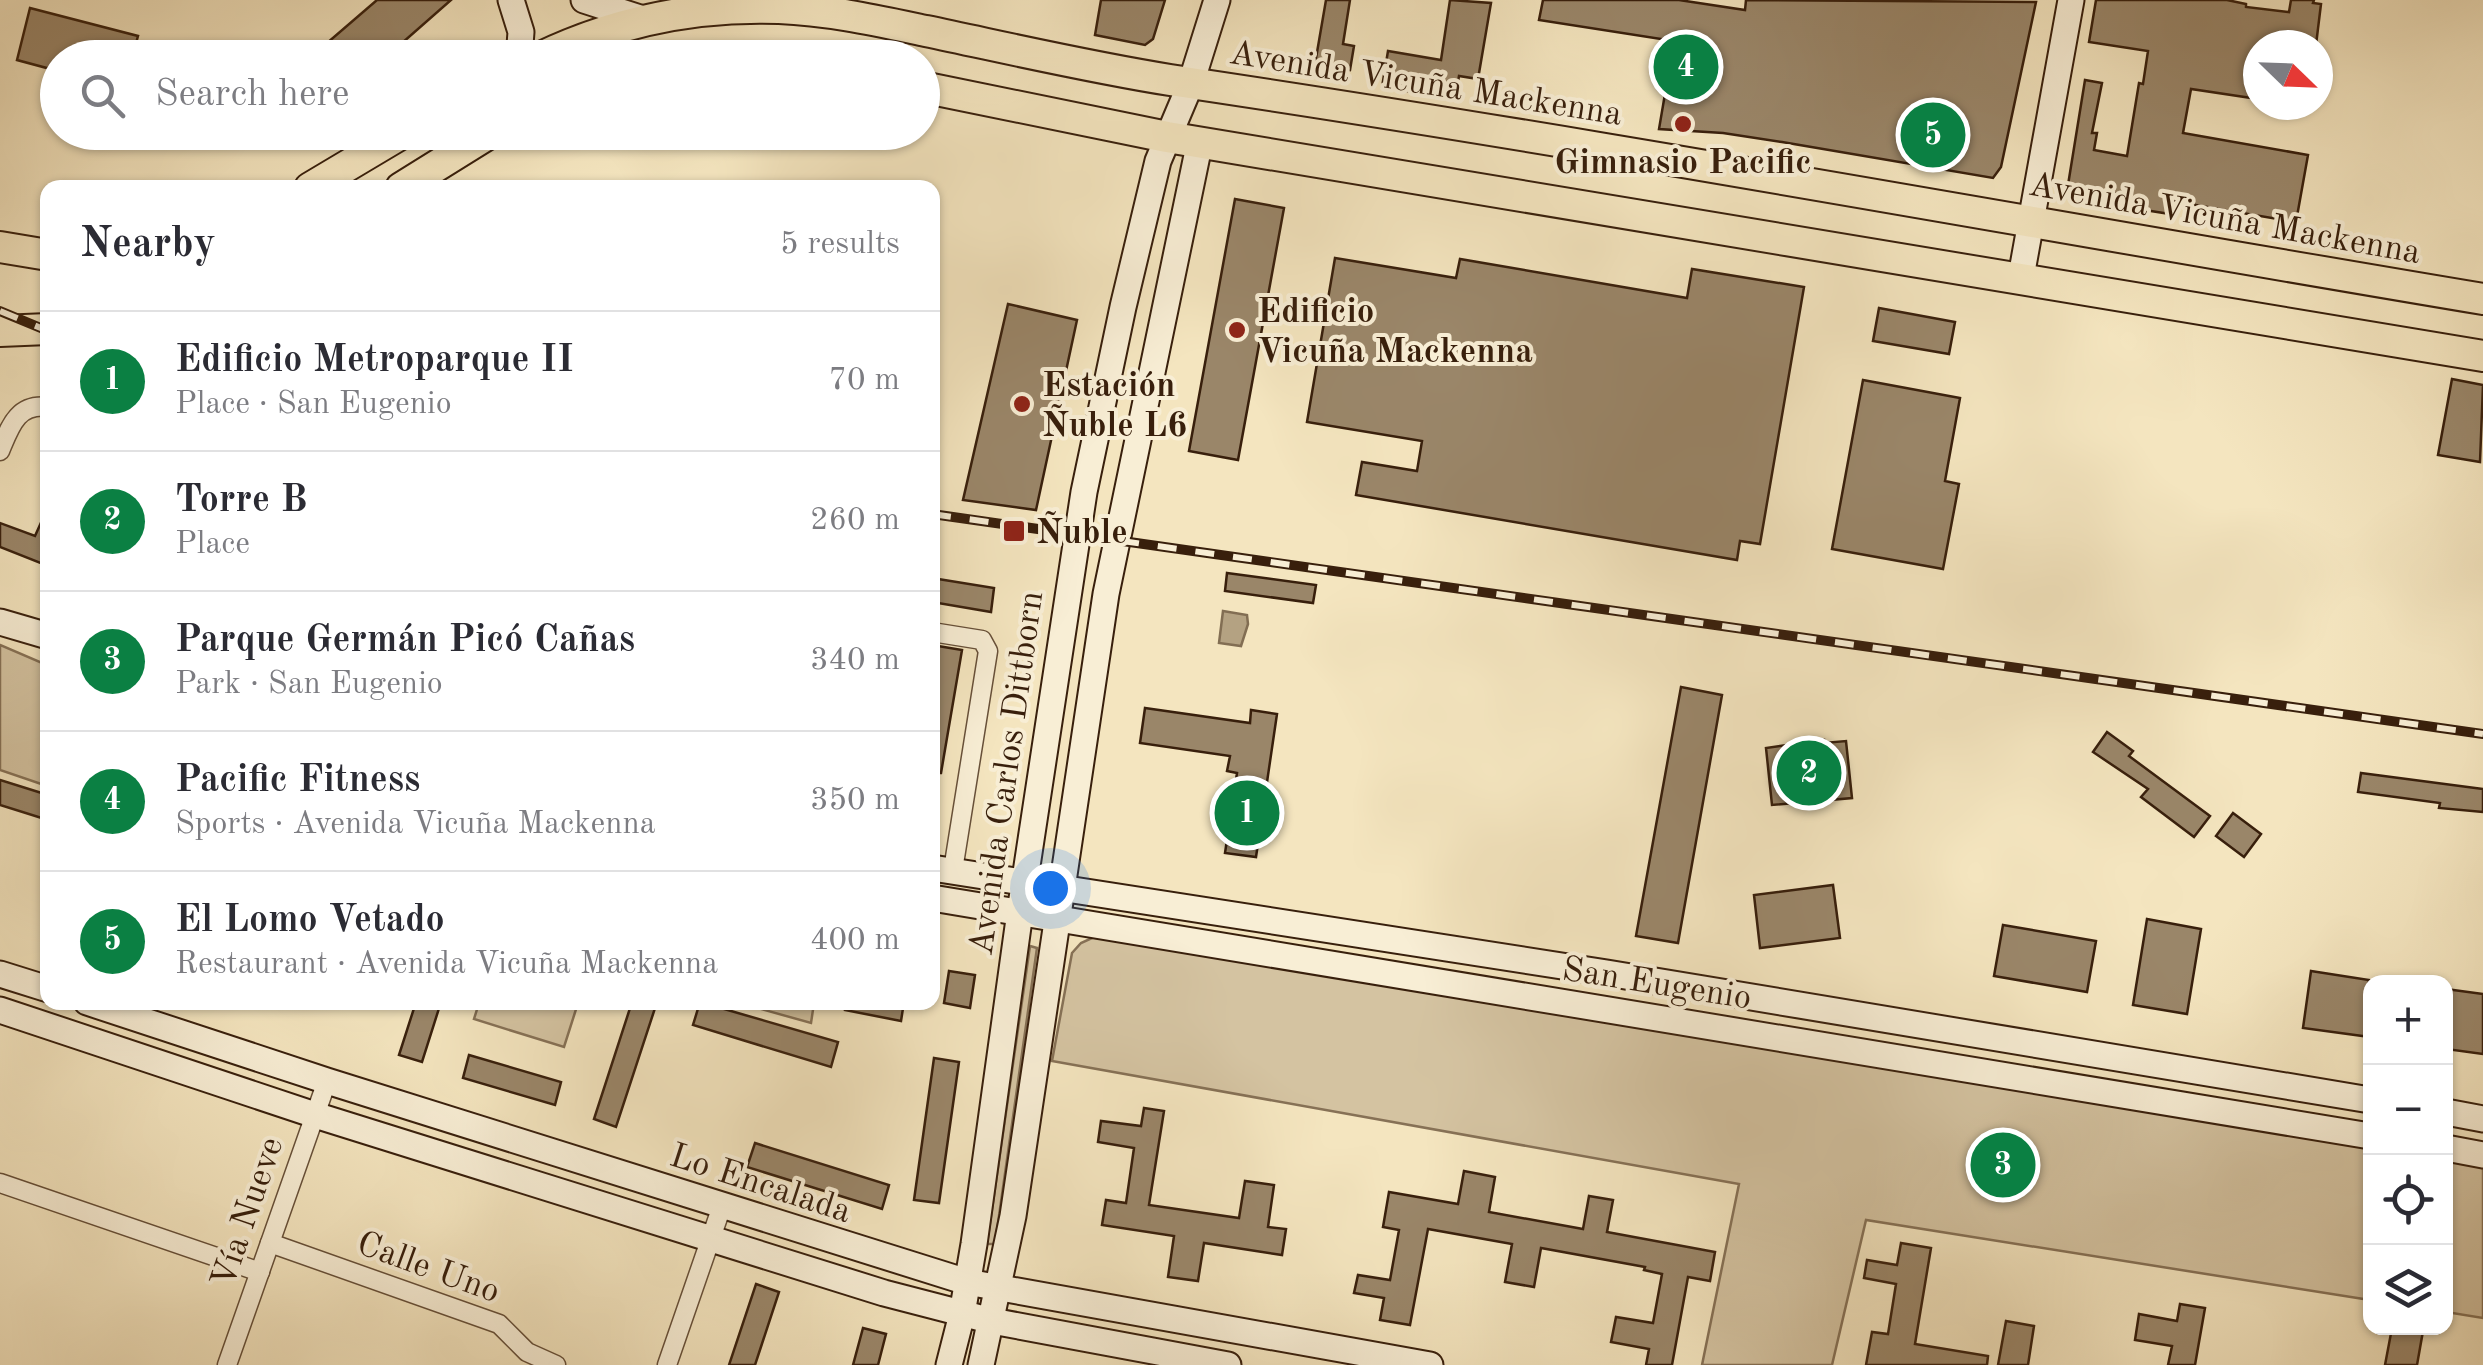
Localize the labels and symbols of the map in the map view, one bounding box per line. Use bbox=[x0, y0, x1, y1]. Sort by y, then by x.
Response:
pin: 4 bbox=[1654, 30, 1718, 104]
north arrow bbox=[2243, 30, 2333, 120]
street label: Avenida Vicuña Mackenna bbox=[1227, 36, 1625, 133]
pin: 5 bbox=[1900, 98, 1966, 172]
marker: Gimnasio Pacific bbox=[1672, 113, 1694, 135]
place label: Gimnasio Pacific bbox=[1554, 146, 1812, 181]
street label: Avenida Vicuña Mackenna bbox=[2026, 168, 2423, 271]
place label: Edificio Vicuña Mackenna bbox=[1257, 295, 1533, 370]
marker: Edificio Vicuña Mackenna bbox=[1226, 319, 1248, 341]
place label: Estación Ñuble L6 bbox=[1042, 369, 1187, 444]
marker: Estación Ñuble L6 bbox=[1011, 393, 1033, 415]
place label: Ñuble bbox=[1036, 511, 1128, 551]
marker: Ñuble bbox=[1001, 518, 1027, 544]
street label: Avenida Carlos Dittborn bbox=[965, 589, 1050, 958]
pin: 2 bbox=[1776, 736, 1842, 810]
pin: 1 bbox=[1214, 776, 1280, 850]
your location bbox=[1025, 863, 1076, 914]
street label: San Eugenio bbox=[1559, 952, 1754, 1017]
pin: 3 bbox=[1970, 1128, 2036, 1202]
street label: Vía Nueve bbox=[206, 1133, 290, 1293]
street label: Lo Encalada bbox=[665, 1139, 855, 1230]
street label: Calle Uno bbox=[352, 1226, 504, 1310]

